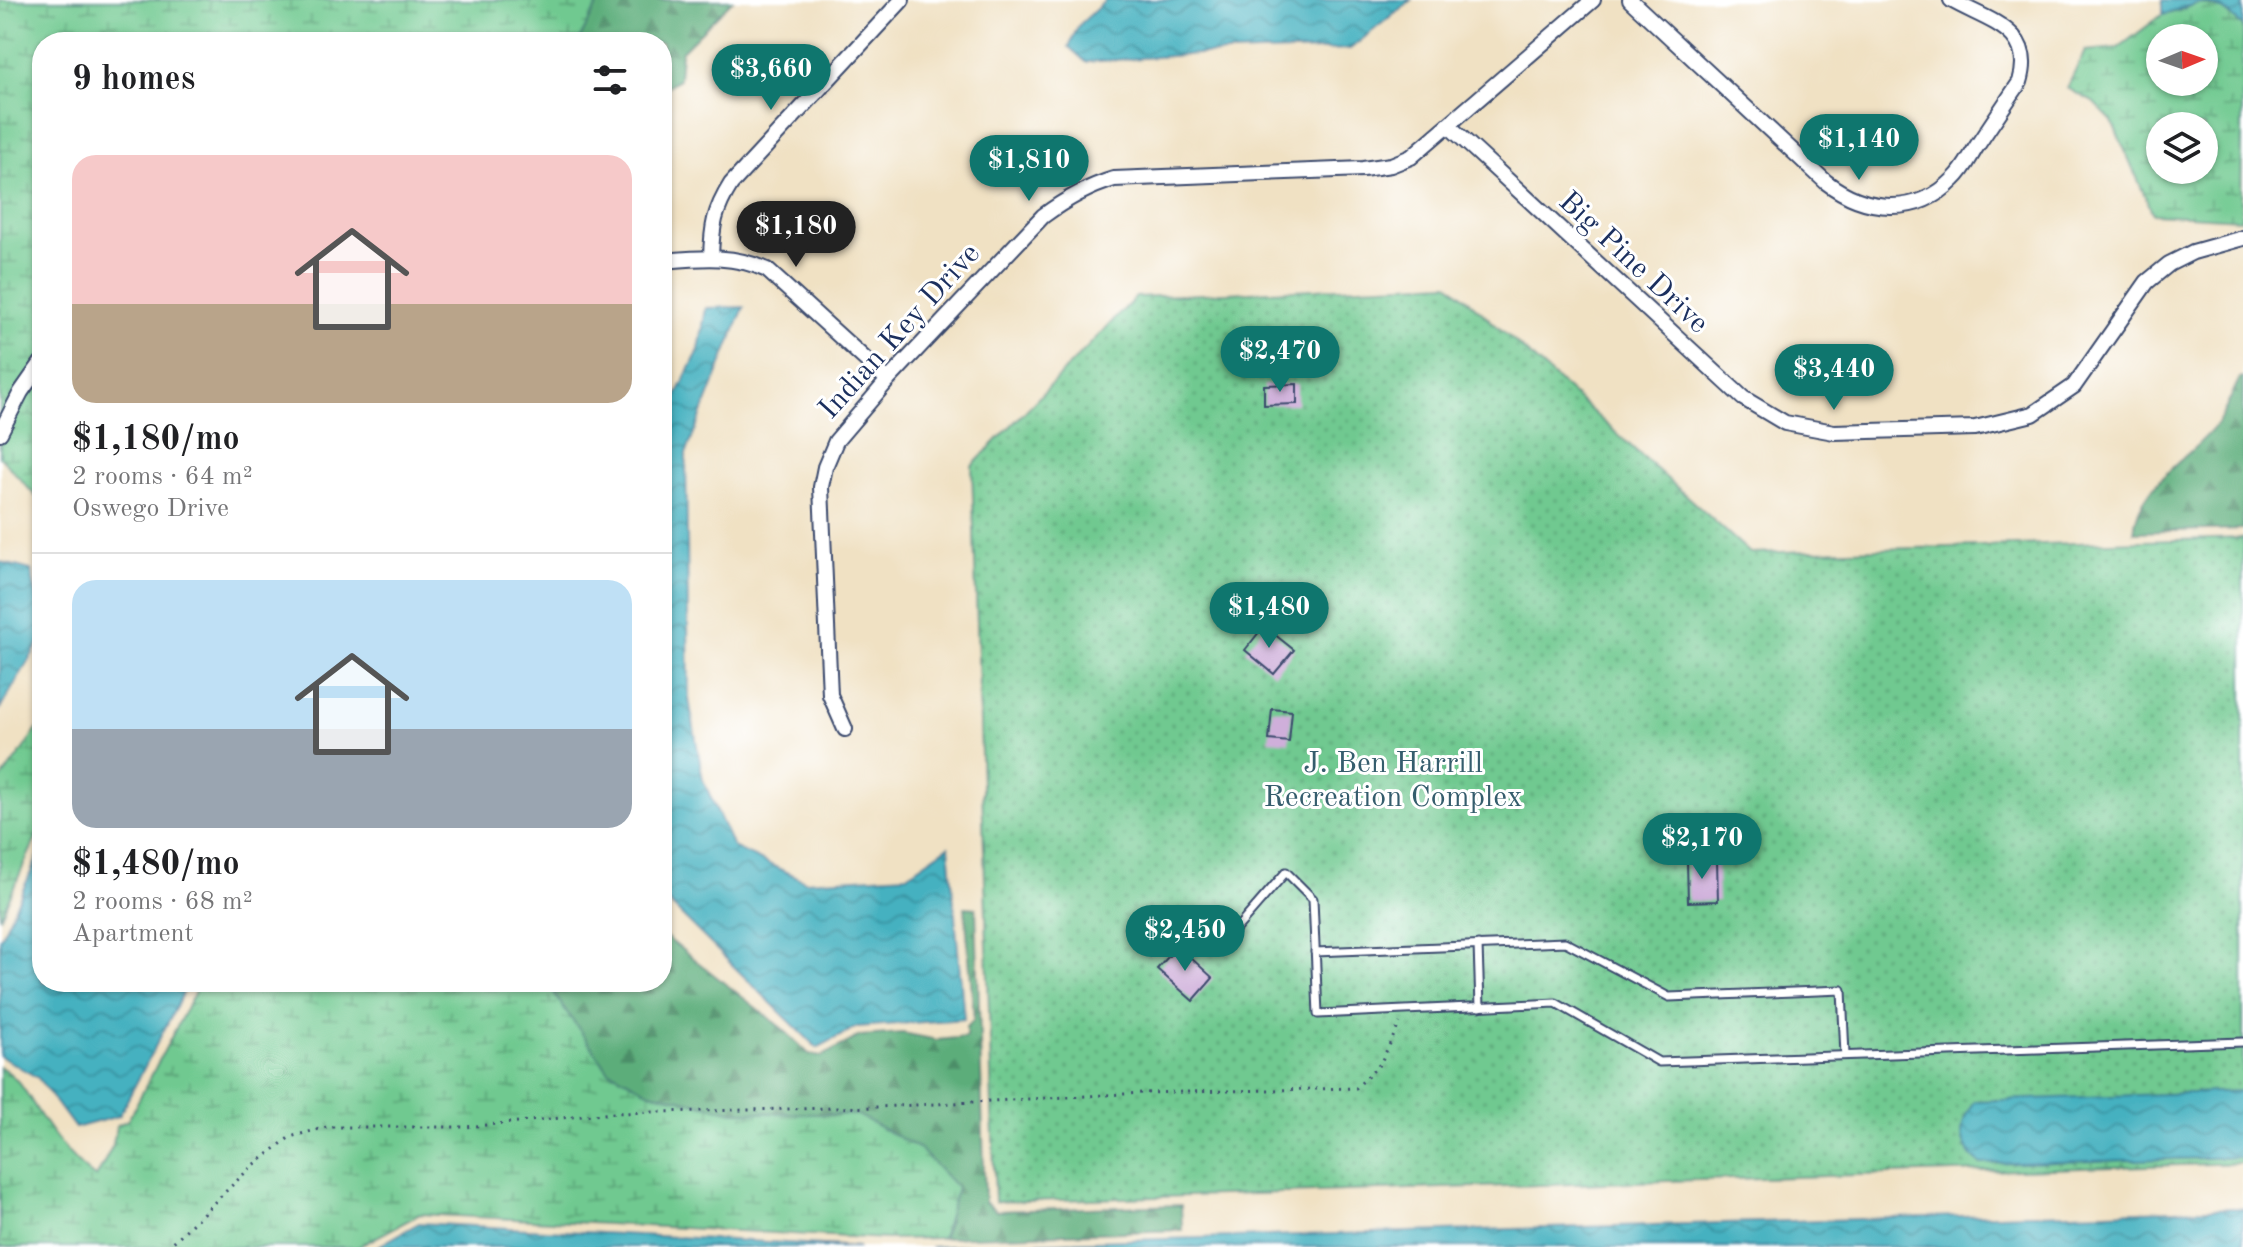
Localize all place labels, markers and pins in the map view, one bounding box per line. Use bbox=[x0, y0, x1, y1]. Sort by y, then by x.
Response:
pin: $3,660 bbox=[706, 44, 836, 112]
pin: $1,140 bbox=[1794, 114, 1924, 182]
pin: $1,810 bbox=[964, 135, 1094, 203]
pin: $1,180 bbox=[731, 201, 861, 269]
pin: $2,470 bbox=[1215, 326, 1345, 394]
pin: $3,440 bbox=[1769, 344, 1899, 412]
pin: $1,480 bbox=[1204, 582, 1334, 650]
pin: $2,170 bbox=[1637, 813, 1767, 881]
pin: $2,450 bbox=[1120, 905, 1250, 973]

